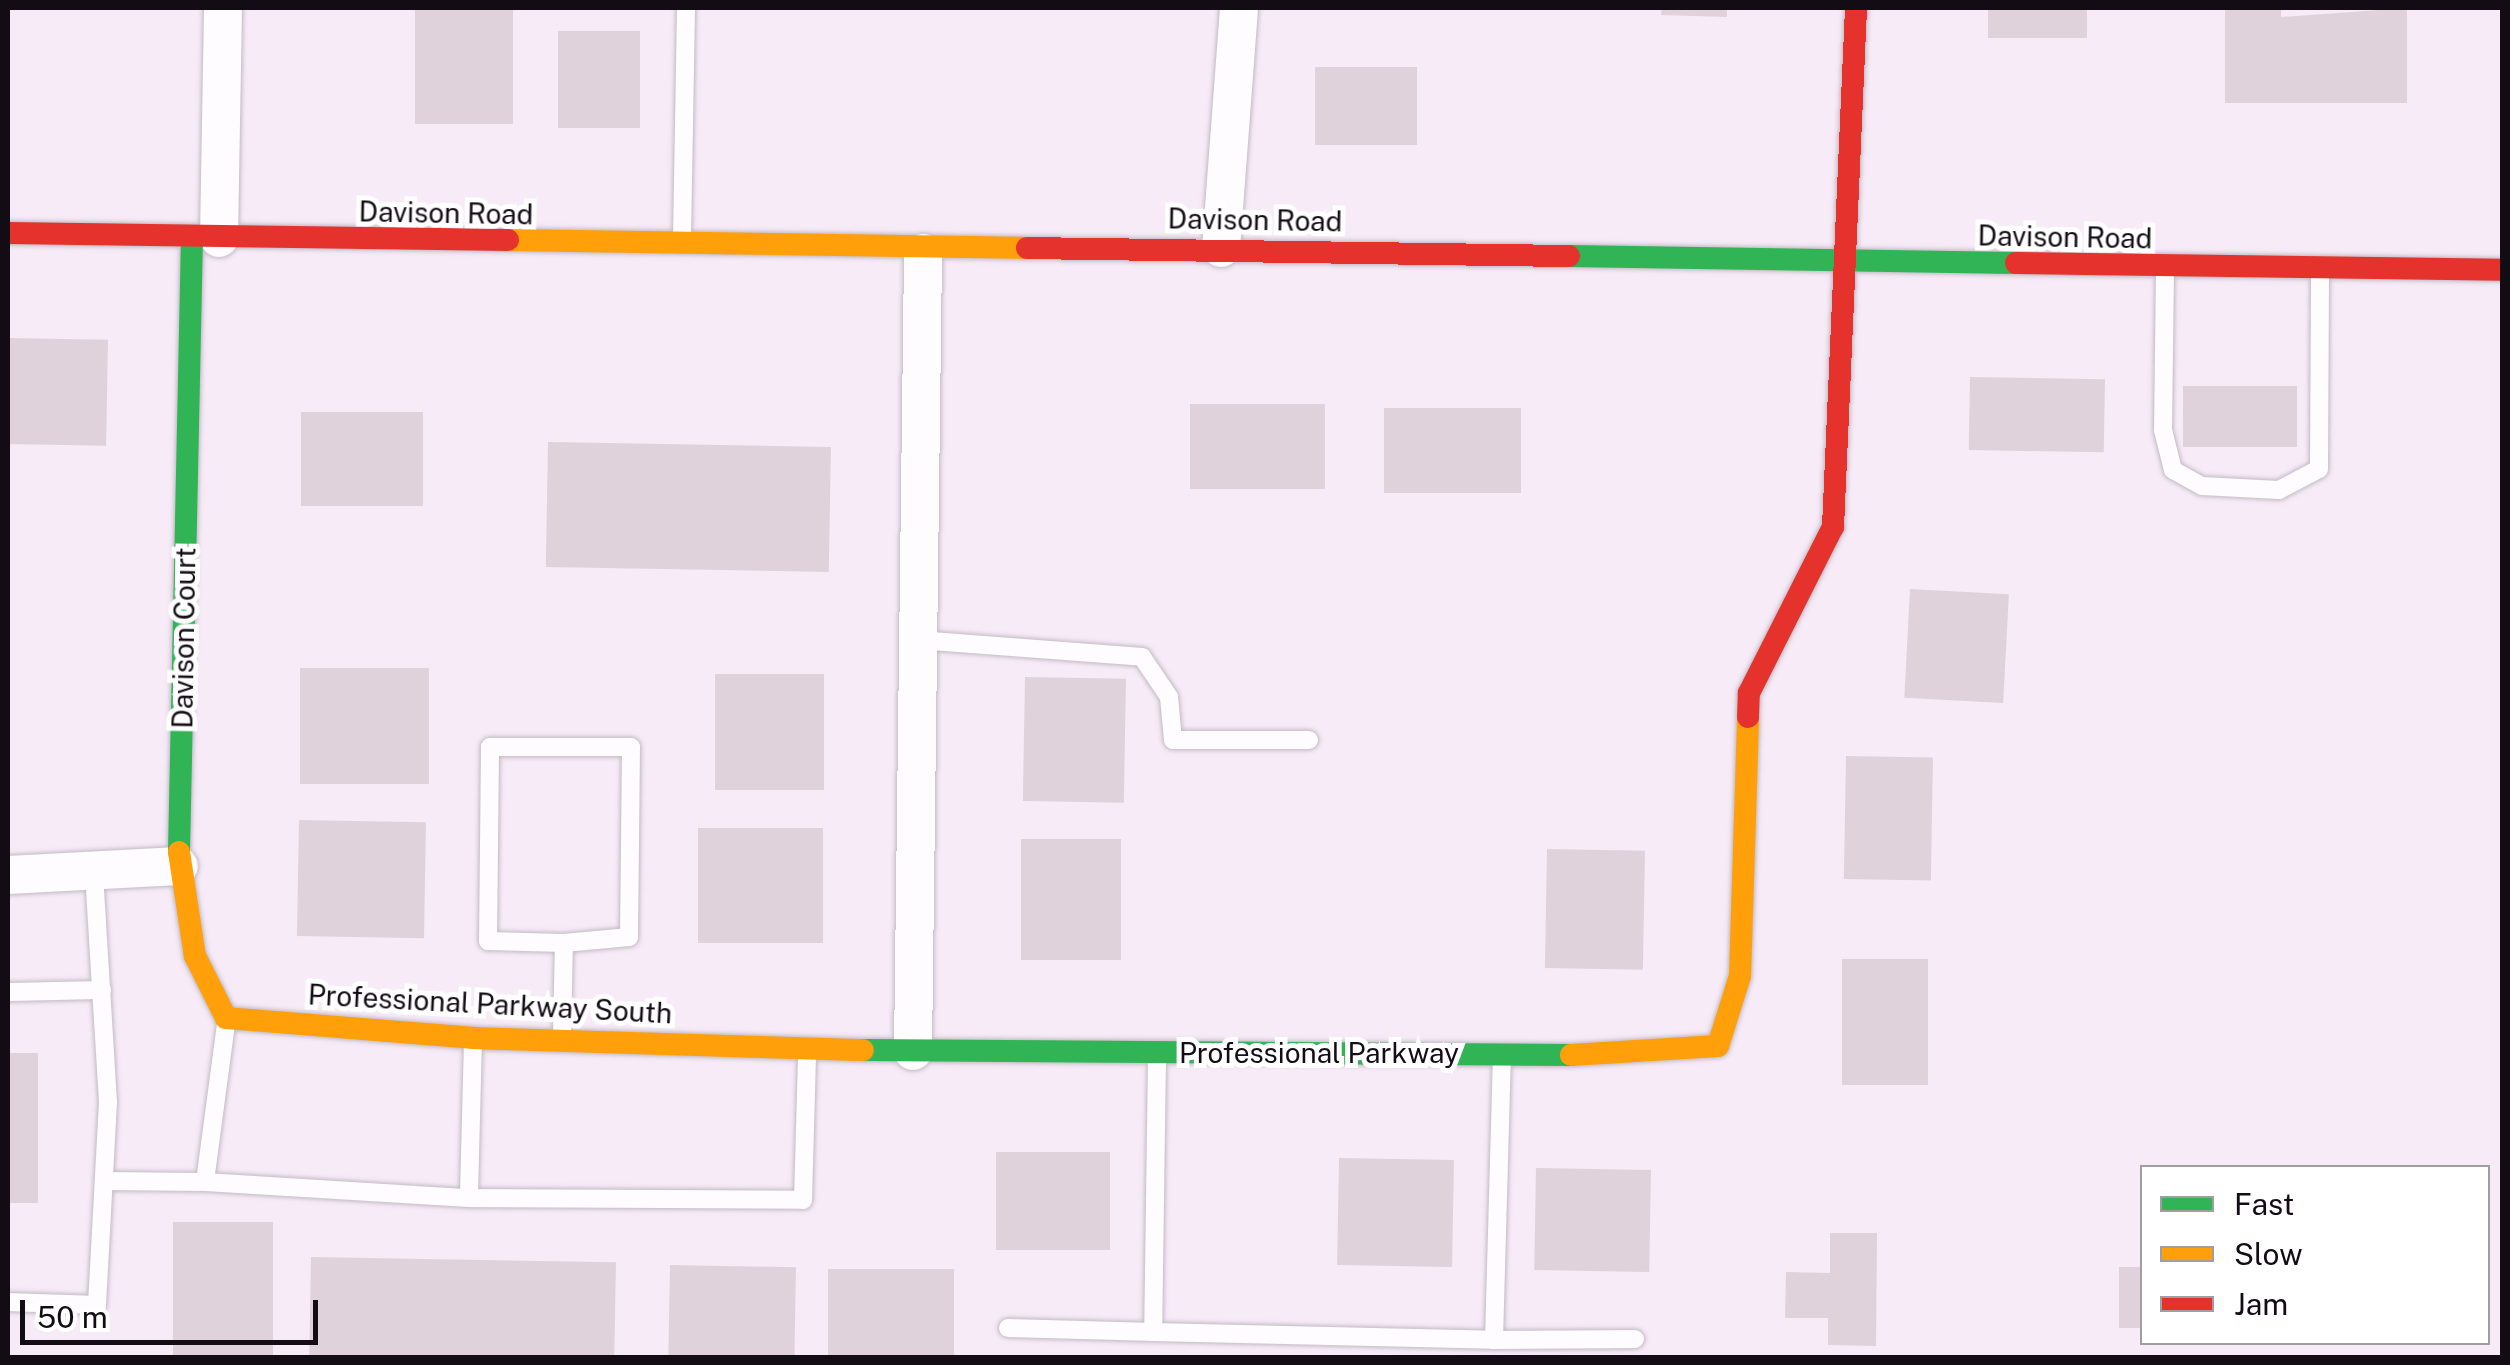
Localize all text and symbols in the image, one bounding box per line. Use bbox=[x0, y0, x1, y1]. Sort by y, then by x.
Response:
street label: Davison Road bbox=[358, 195, 534, 231]
street label: Davison Road bbox=[1167, 202, 1343, 238]
street label: Davison Road bbox=[1977, 219, 2153, 255]
street label: Davison Court bbox=[166, 547, 202, 729]
street label: Professional Parkway South bbox=[307, 978, 673, 1030]
street label: Professional Parkway bbox=[1179, 1036, 1459, 1070]
legend bbox=[2140, 1165, 2490, 1345]
text: Fast bbox=[2234, 1186, 2294, 1222]
text: Slow bbox=[2234, 1236, 2303, 1272]
scale bar bbox=[25, 1280, 322, 1342]
text: Jam bbox=[2234, 1286, 2288, 1322]
text: 50 m bbox=[37, 1299, 108, 1335]

